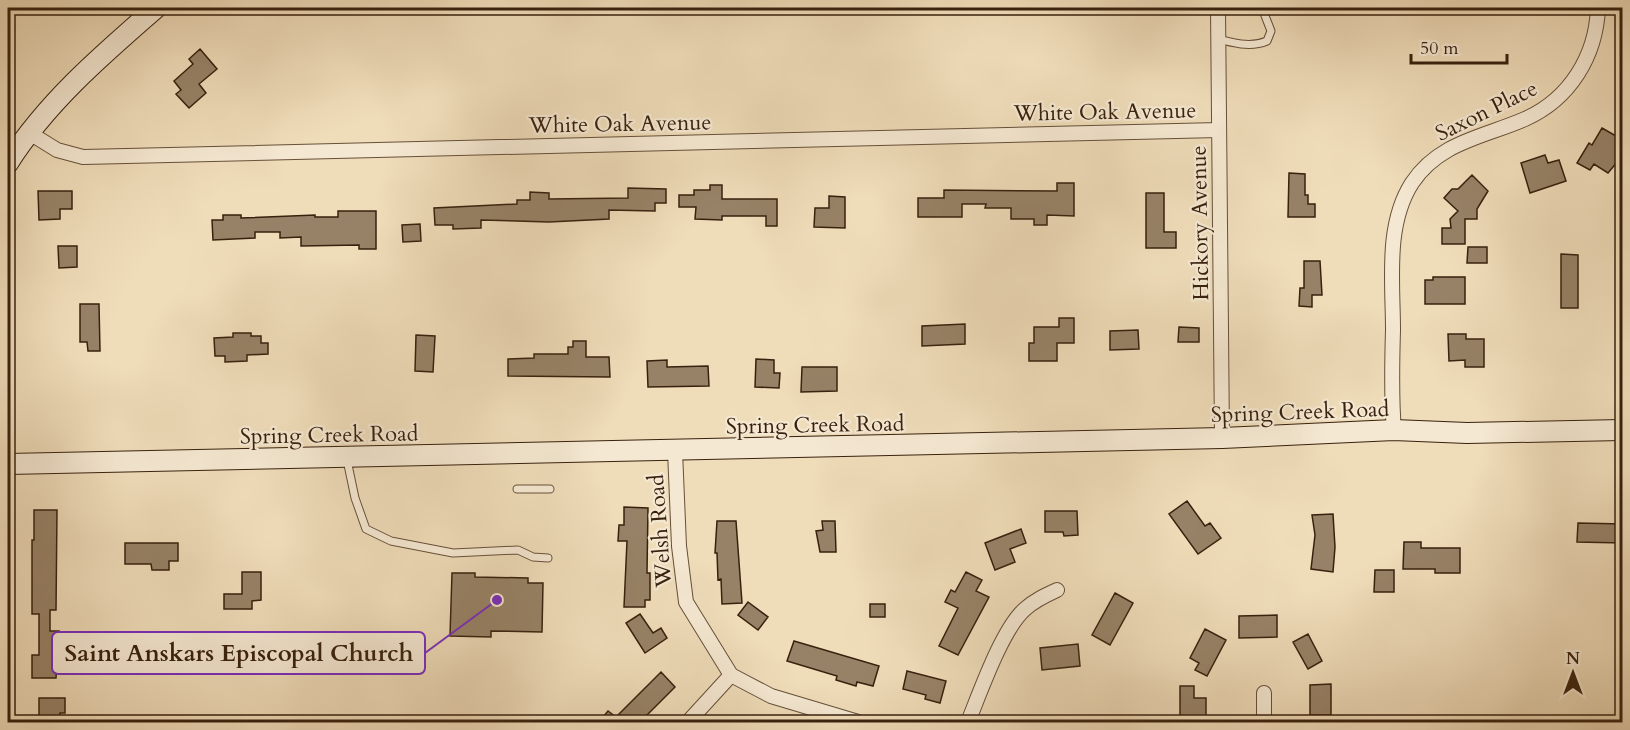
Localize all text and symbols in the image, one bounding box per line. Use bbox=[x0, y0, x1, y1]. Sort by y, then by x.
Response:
scale bar bbox=[1411, 27, 1507, 65]
text: 50 m bbox=[1420, 36, 1459, 61]
street label: Saxon Place bbox=[1430, 73, 1542, 148]
street label: White Oak Avenue bbox=[1012, 95, 1197, 129]
street label: White Oak Avenue bbox=[527, 107, 712, 141]
street label: Hickory Avenue bbox=[1184, 145, 1216, 301]
street label: Spring Creek Road bbox=[1210, 394, 1390, 430]
street label: Spring Creek Road bbox=[725, 408, 905, 442]
street label: Spring Creek Road bbox=[239, 418, 419, 452]
street label: Welsh Road bbox=[641, 473, 679, 590]
callout: Saint Anskars Episcopal Church bbox=[52, 632, 425, 674]
text: Saint Anskars Episcopal Church bbox=[65, 637, 413, 670]
north arrow bbox=[1543, 643, 1603, 703]
text: N bbox=[1566, 648, 1580, 670]

